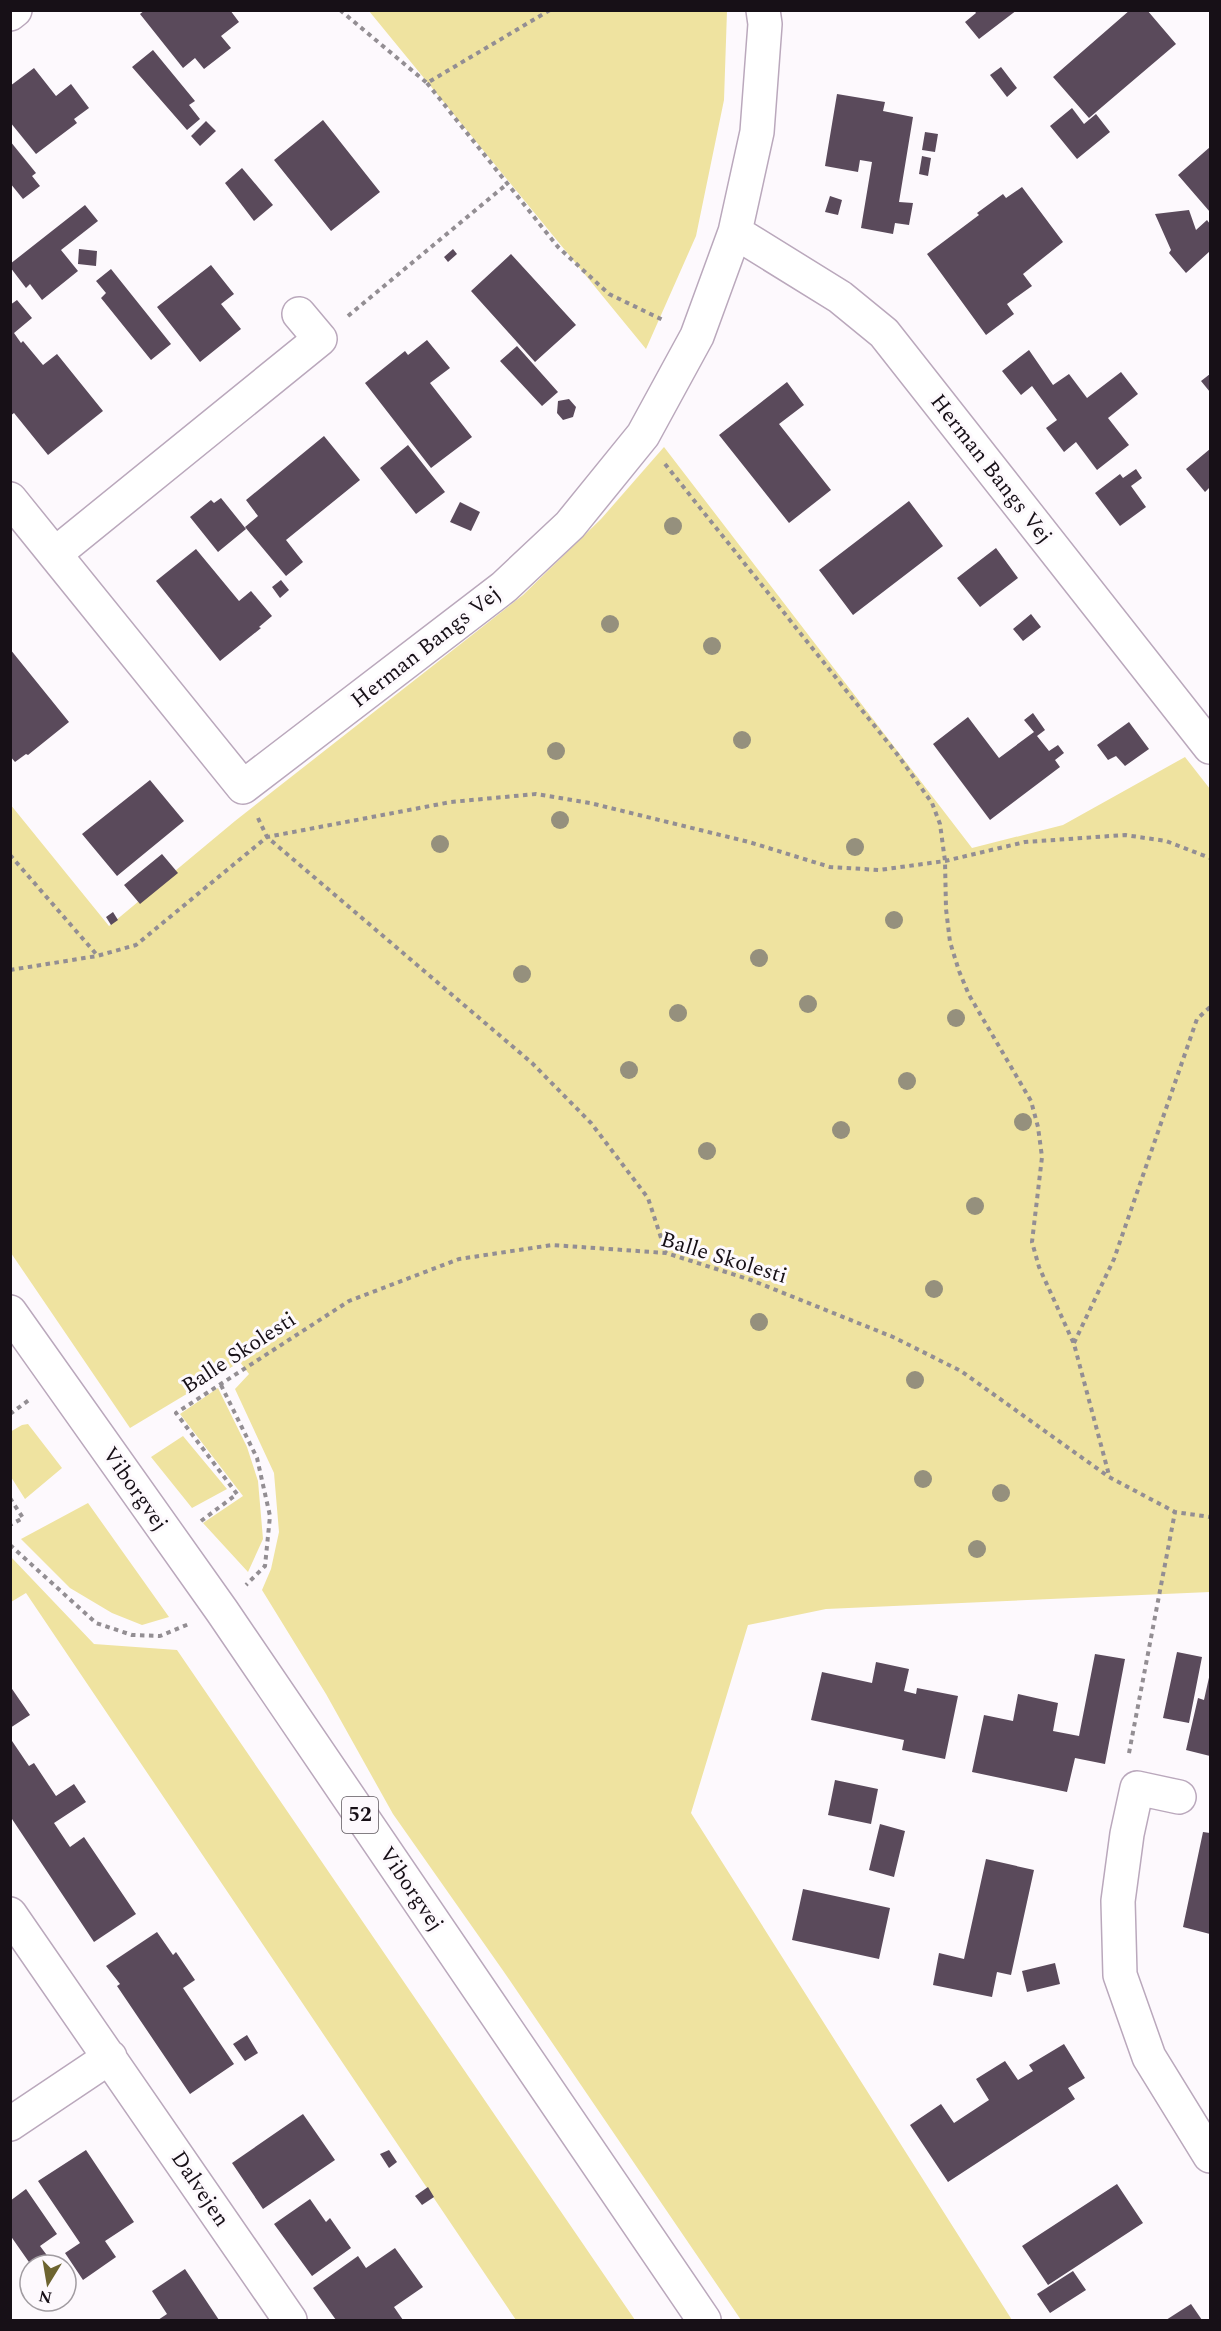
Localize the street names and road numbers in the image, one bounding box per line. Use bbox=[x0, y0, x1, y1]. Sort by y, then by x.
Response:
street label: Herman Bangs Vej bbox=[922, 387, 1060, 551]
street label: Herman Bangs Vej bbox=[344, 578, 508, 716]
street label: Balle Skolesti bbox=[657, 1223, 791, 1293]
street label: Balle Skolesti bbox=[175, 1304, 303, 1402]
street label: Viborgvej bbox=[94, 1440, 176, 1538]
road number: 52 bbox=[342, 1797, 378, 1833]
street label: Viborgvej bbox=[370, 1840, 452, 1938]
street label: Dalvejen bbox=[162, 2144, 238, 2234]

